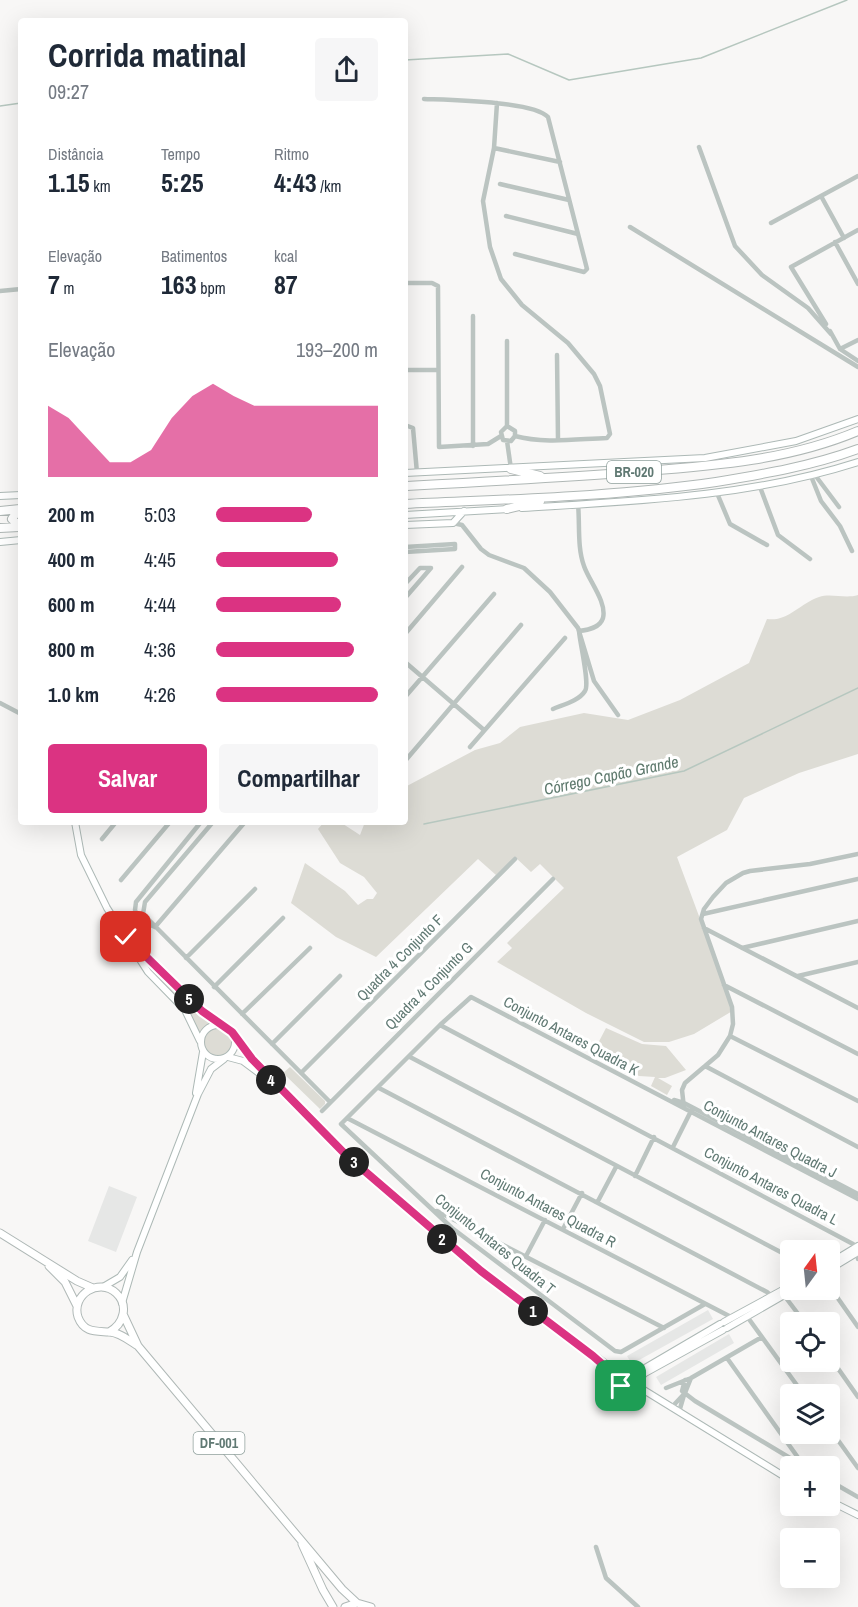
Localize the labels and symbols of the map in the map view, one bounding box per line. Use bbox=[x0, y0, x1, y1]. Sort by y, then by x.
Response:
road number: BR-020 bbox=[607, 461, 661, 483]
water label: Córrego Capão Grande bbox=[542, 750, 680, 800]
street label: Quadra 4 Conjunto F bbox=[352, 910, 448, 1006]
pin bbox=[100, 911, 151, 962]
street label: Quadra 4 Conjunto G bbox=[380, 937, 477, 1034]
pin: 5 bbox=[174, 984, 204, 1014]
street label: Conjunto Antares Quadra K bbox=[500, 991, 643, 1081]
pin: 4 bbox=[256, 1065, 286, 1095]
street label: Conjunto Antares Quadra J bbox=[700, 1094, 841, 1183]
street label: Conjunto Antares Quadra L bbox=[700, 1141, 842, 1230]
pin: 3 bbox=[339, 1147, 369, 1177]
street label: Conjunto Antares Quadra R bbox=[477, 1163, 620, 1252]
street label: Conjunto Antares Quadra T bbox=[431, 1188, 560, 1299]
pin: 2 bbox=[427, 1224, 457, 1254]
north arrow bbox=[780, 1240, 840, 1300]
pin: 1 bbox=[518, 1296, 548, 1326]
pin bbox=[595, 1360, 646, 1411]
road number: DF-001 bbox=[194, 1432, 244, 1454]

